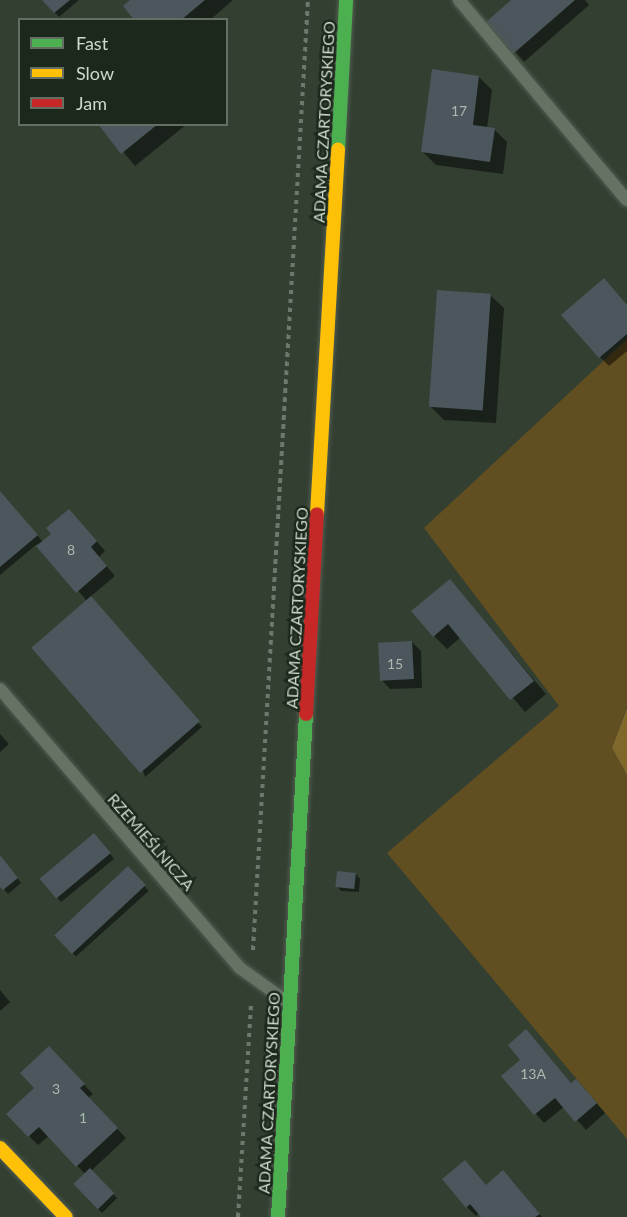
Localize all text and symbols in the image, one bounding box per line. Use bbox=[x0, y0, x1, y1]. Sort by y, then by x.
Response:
legend bbox=[18, 18, 228, 126]
street label: ADAMA CZARTORYSKIEGO bbox=[309, 20, 339, 224]
text: Fast bbox=[76, 32, 108, 54]
text: Slow bbox=[76, 62, 114, 84]
text: Jam bbox=[76, 92, 107, 114]
house number: 17 bbox=[451, 103, 467, 119]
street label: ADAMA CZARTORYSKIEGO bbox=[282, 506, 312, 710]
house number: 8 bbox=[67, 542, 75, 558]
house number: 15 bbox=[387, 656, 403, 672]
street label: RZEMIEŚLNICZA bbox=[104, 790, 198, 894]
street label: ADAMA CZARTORYSKIEGO bbox=[254, 991, 284, 1195]
house number: 13A bbox=[520, 1066, 546, 1082]
house number: 3 bbox=[52, 1081, 60, 1097]
house number: 1 bbox=[79, 1110, 87, 1126]

